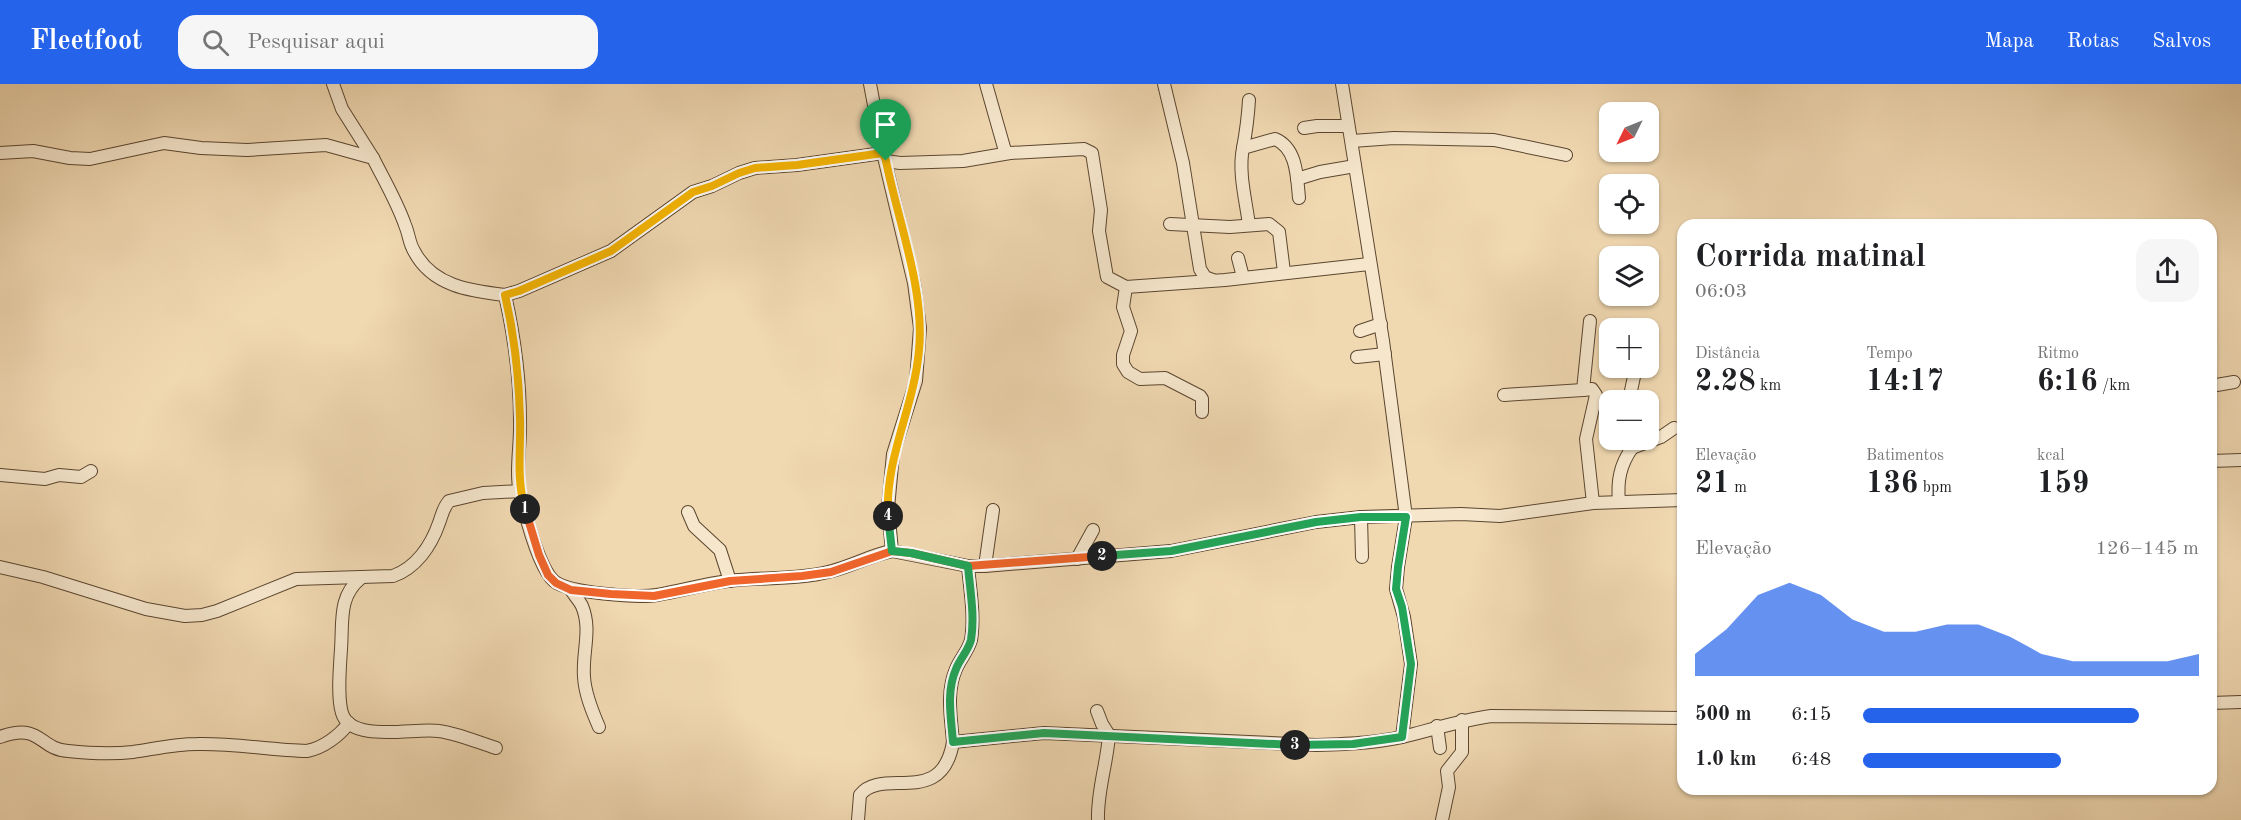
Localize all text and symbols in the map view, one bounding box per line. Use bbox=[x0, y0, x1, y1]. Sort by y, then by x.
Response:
search box bbox=[178, 15, 598, 69]
icon: search bbox=[199, 26, 232, 59]
text: Fleetfoot bbox=[30, 28, 142, 56]
text: Pesquisar aqui bbox=[247, 31, 385, 53]
text: Mapa bbox=[1985, 31, 2034, 52]
text: Rotas bbox=[2067, 31, 2119, 52]
text: Salvos bbox=[2152, 31, 2211, 52]
pin bbox=[860, 99, 911, 161]
north arrow bbox=[1599, 102, 1659, 162]
map controls bbox=[1599, 102, 1659, 450]
icon: arrive bbox=[869, 108, 902, 141]
button: locate bbox=[1599, 174, 1659, 234]
button: share bbox=[2136, 239, 2199, 302]
text: Corrida matinal bbox=[1695, 241, 1926, 274]
button: layers bbox=[1599, 246, 1659, 306]
text: 06:03 bbox=[1695, 282, 1747, 302]
button: + bbox=[1599, 318, 1659, 378]
text: Distância bbox=[1695, 346, 1760, 362]
text: Tempo bbox=[1866, 346, 1913, 362]
text: Ritmo bbox=[2037, 346, 2079, 362]
text: 2.28 bbox=[1695, 367, 1756, 397]
text: 14:17 bbox=[1866, 367, 1944, 397]
text: 6:16 bbox=[2037, 367, 2098, 397]
text: km bbox=[1756, 378, 1781, 394]
text: /km bbox=[2098, 378, 2130, 394]
button: − bbox=[1599, 390, 1659, 450]
text: Elevação bbox=[1695, 448, 1756, 464]
text: Batimentos bbox=[1866, 448, 1944, 464]
text: kcal bbox=[2037, 448, 2065, 464]
text: 21 bbox=[1695, 469, 1730, 499]
text: 136 bbox=[1866, 469, 1918, 499]
text: 159 bbox=[2037, 469, 2089, 499]
text: m bbox=[1730, 480, 1747, 496]
text: bpm bbox=[1918, 480, 1952, 496]
pin: 1 bbox=[510, 494, 540, 524]
text: 1 bbox=[520, 501, 530, 517]
pin: 4 bbox=[873, 501, 903, 531]
text: 4 bbox=[883, 508, 893, 524]
text: Elevação bbox=[1695, 539, 1772, 559]
text: 126–145 m bbox=[2096, 539, 2199, 559]
pin: 2 bbox=[1087, 541, 1117, 571]
text: 2 bbox=[1097, 548, 1107, 564]
text: 500 m bbox=[1695, 705, 1751, 725]
text: 6:15 bbox=[1791, 705, 1831, 725]
pin: 3 bbox=[1280, 730, 1310, 760]
text: 3 bbox=[1290, 737, 1300, 753]
text: 1.0 km bbox=[1695, 750, 1757, 770]
text: 6:48 bbox=[1791, 750, 1831, 770]

